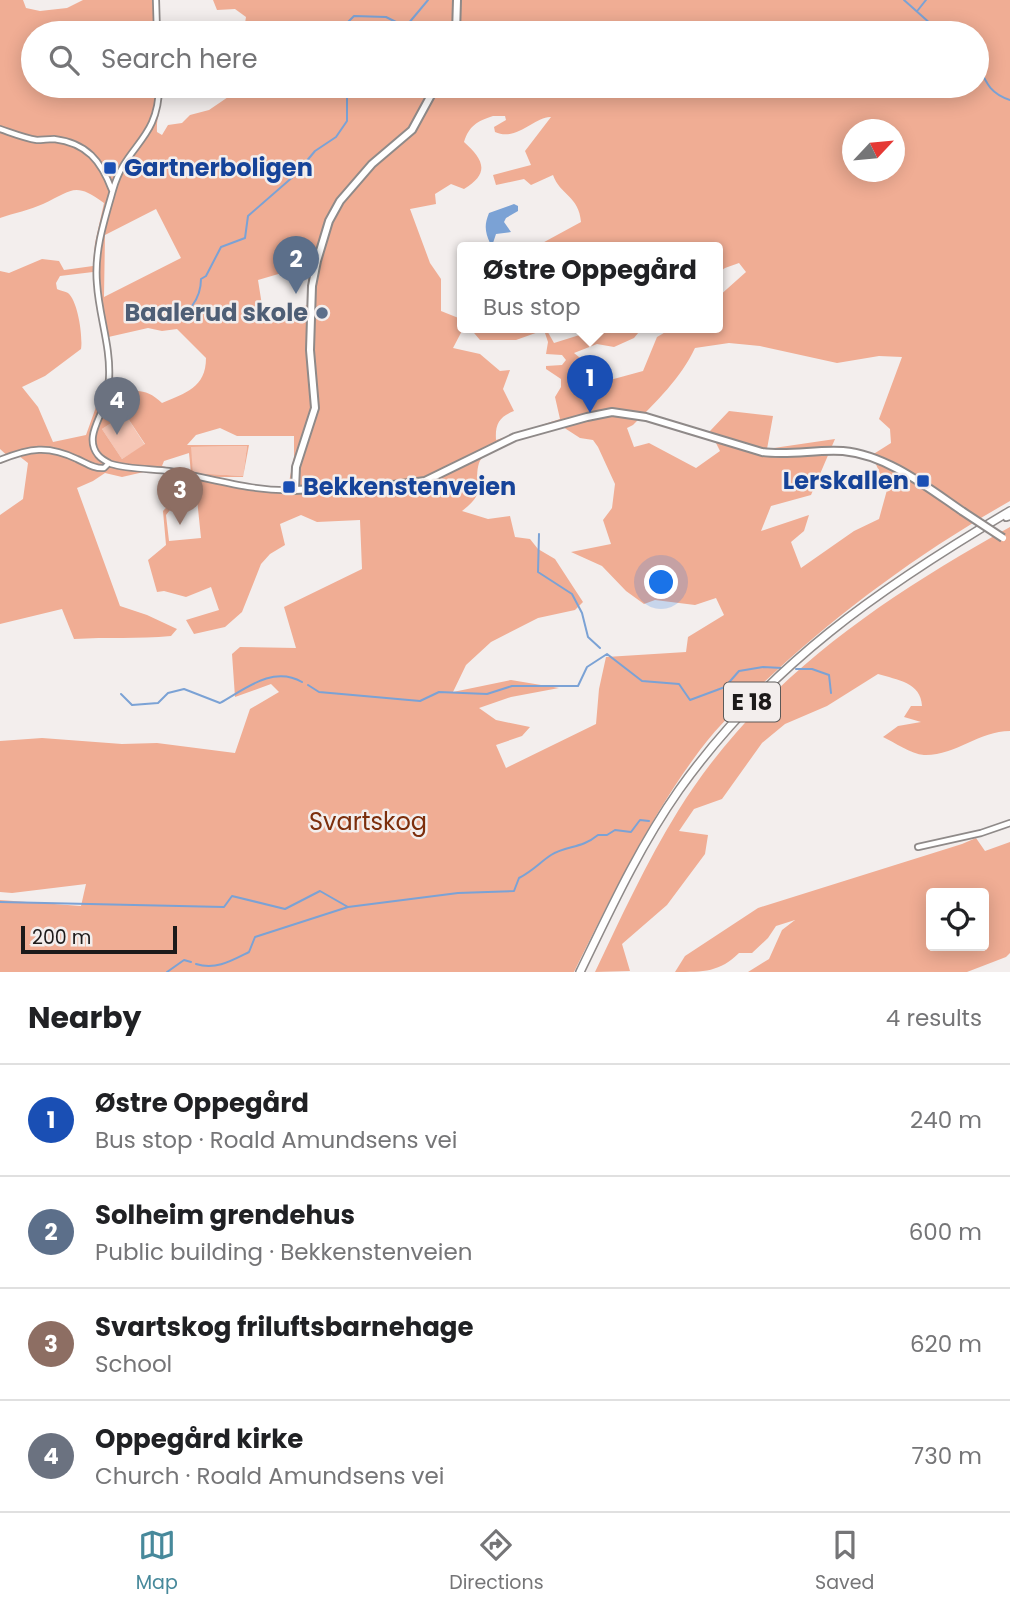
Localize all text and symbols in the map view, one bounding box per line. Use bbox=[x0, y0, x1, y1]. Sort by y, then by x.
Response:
search box bbox=[21, 21, 989, 98]
icon: search bbox=[45, 41, 83, 79]
text: Search here bbox=[101, 41, 258, 77]
north arrow bbox=[842, 119, 905, 182]
place label: Gartnerboligen bbox=[124, 151, 313, 184]
marker: Gartnerboligen bbox=[102, 160, 118, 176]
pin: 2 bbox=[273, 236, 319, 294]
popup bbox=[457, 242, 723, 333]
text: Østre Oppegård bbox=[483, 252, 697, 288]
text: Bus stop bbox=[483, 291, 581, 323]
place label: Baalerud skole bbox=[125, 296, 308, 329]
marker: Baalerud skole bbox=[314, 305, 330, 321]
pin: 1 bbox=[567, 355, 613, 413]
pin: 4 bbox=[94, 377, 140, 435]
place label: Lerskallen bbox=[783, 464, 909, 497]
pin: 3 bbox=[157, 467, 203, 525]
place label: Bekkenstenveien bbox=[303, 470, 516, 503]
marker: Lerskallen bbox=[915, 473, 931, 489]
marker: Bekkenstenveien bbox=[281, 479, 297, 495]
your location bbox=[644, 565, 678, 599]
road number: E 18 bbox=[724, 682, 780, 722]
park label: Svartskog bbox=[309, 805, 427, 838]
map controls bbox=[926, 888, 989, 951]
button: locate bbox=[926, 888, 989, 951]
scale bar bbox=[21, 923, 177, 955]
text: 200 m bbox=[32, 924, 91, 951]
text: Nearby bbox=[28, 996, 142, 1039]
text: 4 results bbox=[886, 1002, 982, 1034]
text: Østre Oppegård bbox=[95, 1085, 309, 1121]
text: 1 bbox=[47, 1104, 55, 1136]
text: 240 m bbox=[910, 1104, 982, 1136]
text: Bus stop · Roald Amundsens vei bbox=[95, 1124, 458, 1156]
text: Solheim grendehus bbox=[95, 1197, 355, 1233]
text: 2 bbox=[44, 1216, 58, 1248]
text: 600 m bbox=[909, 1216, 982, 1248]
text: Public building · Bekkenstenveien bbox=[95, 1236, 472, 1268]
text: Svartskog friluftsbarnehage bbox=[95, 1309, 474, 1345]
text: 3 bbox=[44, 1328, 58, 1360]
text: 620 m bbox=[910, 1328, 982, 1360]
text: School bbox=[95, 1348, 172, 1380]
text: Oppegård kirke bbox=[95, 1421, 303, 1457]
text: 4 bbox=[43, 1440, 59, 1472]
text: 730 m bbox=[912, 1440, 982, 1472]
text: Church · Roald Amundsens vei bbox=[95, 1460, 444, 1492]
tab: Map bbox=[136, 1526, 178, 1597]
tab: Directions bbox=[449, 1526, 544, 1597]
tab: Saved bbox=[815, 1526, 874, 1597]

